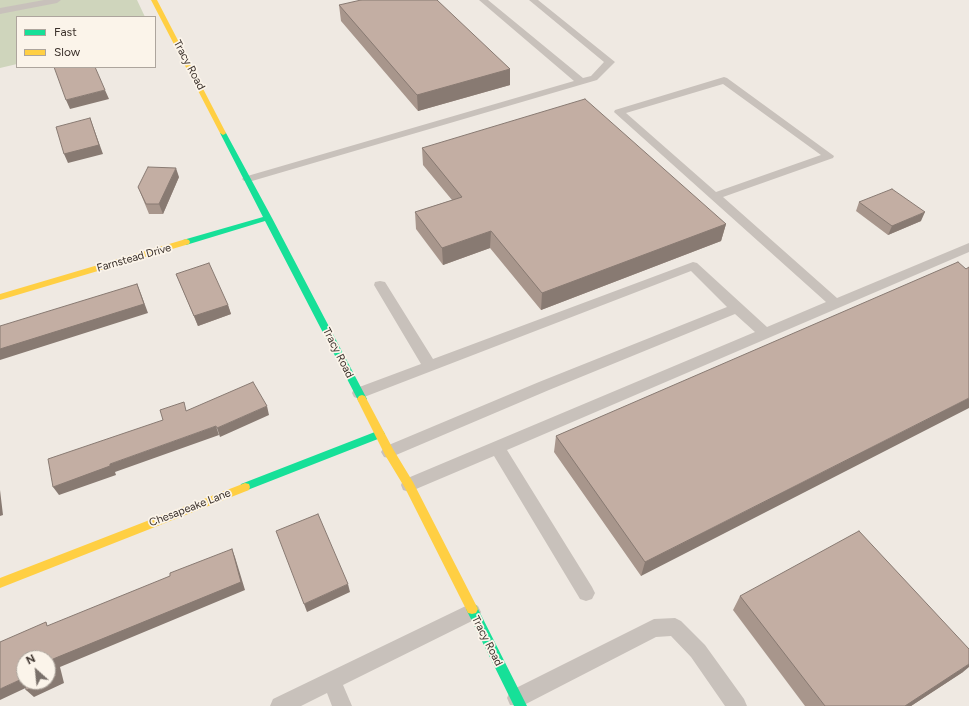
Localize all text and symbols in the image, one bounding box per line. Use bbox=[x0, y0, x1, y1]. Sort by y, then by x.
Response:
legend bbox=[16, 16, 156, 68]
text: Fast bbox=[54, 25, 77, 39]
street label: Tracy Road bbox=[170, 38, 208, 92]
text: Slow bbox=[54, 45, 80, 59]
street label: Farnstead Drive bbox=[95, 241, 173, 275]
street label: Tracy Road bbox=[320, 326, 356, 380]
street label: Chesapeake Lane bbox=[147, 486, 233, 530]
street label: Tracy Road bbox=[469, 614, 505, 668]
north arrow bbox=[16, 650, 56, 690]
text: N bbox=[24, 652, 38, 667]

